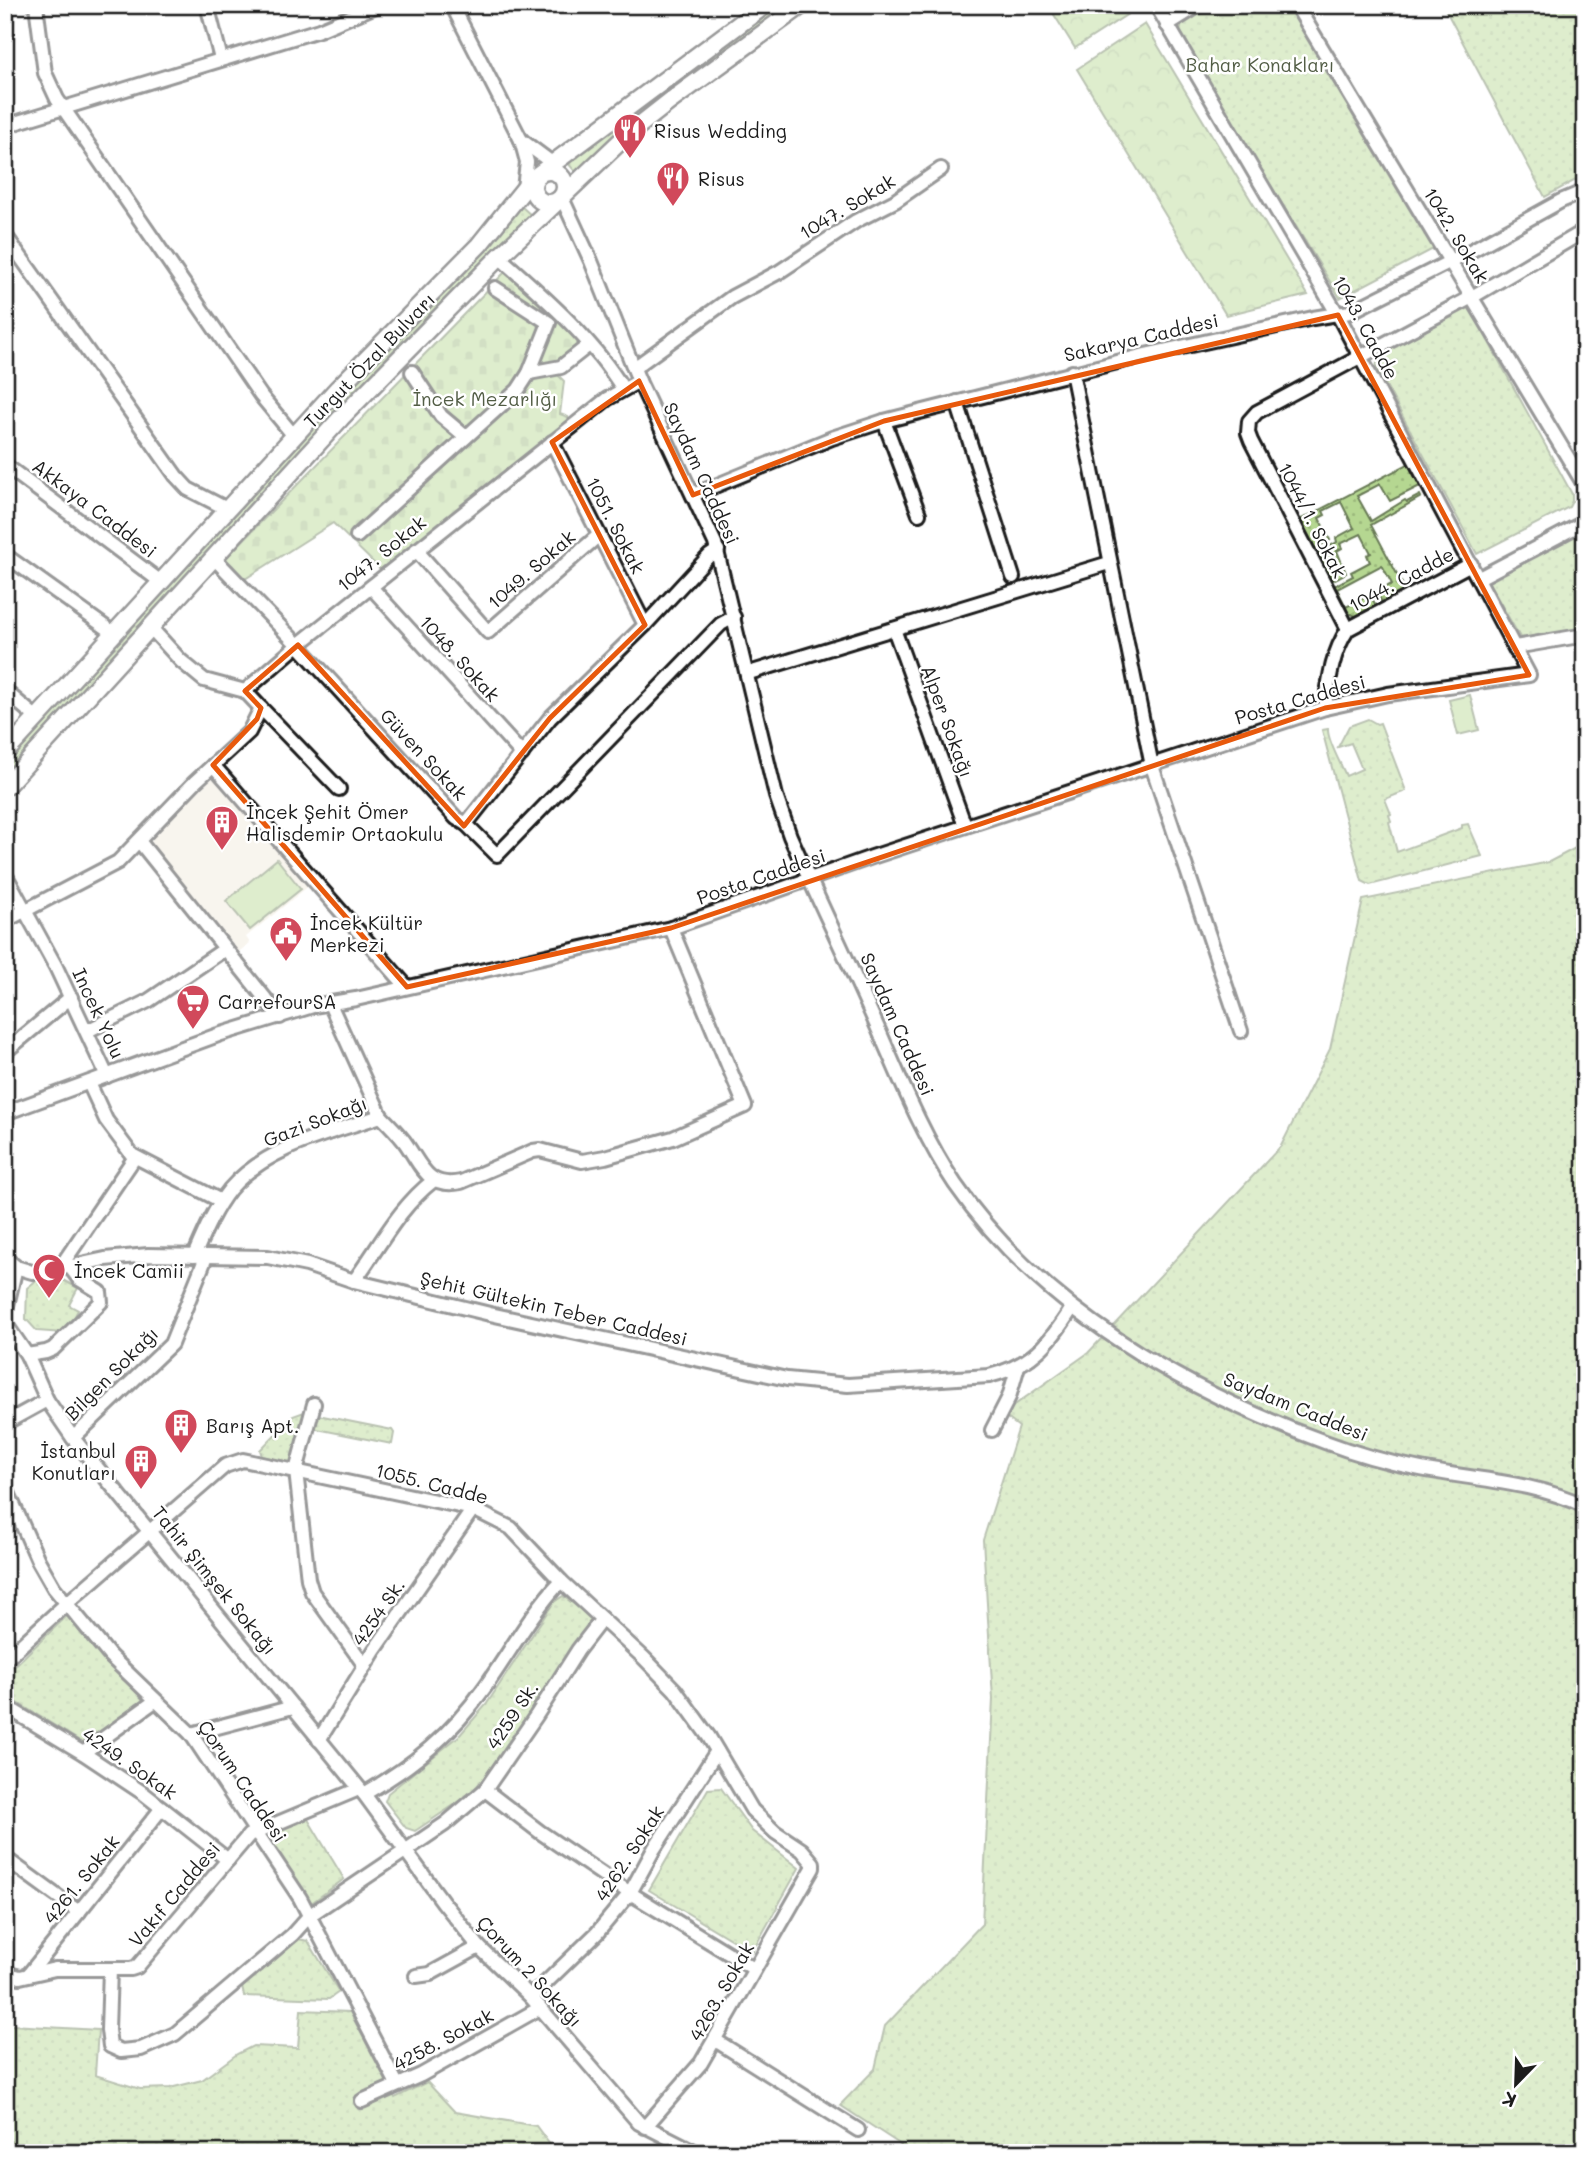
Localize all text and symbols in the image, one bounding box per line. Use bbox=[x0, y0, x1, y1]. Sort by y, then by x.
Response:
park label: Bahar Konakları bbox=[1185, 52, 1335, 77]
restaurant icon: Risus Wedding bbox=[611, 111, 649, 160]
place label: Risus Wedding bbox=[654, 118, 787, 143]
restaurant icon: Risus bbox=[654, 159, 692, 208]
place label: Risus bbox=[698, 166, 745, 191]
street label: 1047. Sokak bbox=[794, 168, 900, 244]
street label: 1042. Sokak bbox=[1419, 182, 1495, 288]
street label: 1043. Cadde bbox=[1327, 270, 1405, 384]
street label: Turgut Özal Bulvarı bbox=[298, 287, 440, 433]
street label: Sakarya Caddesi bbox=[1061, 307, 1221, 367]
park label: İncek Mezarlığı bbox=[413, 386, 557, 411]
street label: Saydam Caddesi bbox=[658, 398, 746, 548]
street label: Akkaya Caddesi bbox=[28, 453, 162, 563]
street label: 1044/1. Sokak bbox=[1273, 458, 1353, 582]
street label: 1051. Sokak bbox=[581, 472, 651, 578]
street label: 1047. Sokak bbox=[331, 509, 431, 597]
street label: 1049. Sokak bbox=[482, 524, 580, 614]
street label: 1044. Cadde bbox=[1344, 541, 1458, 617]
street label: 1048. Sokak bbox=[414, 609, 506, 707]
street label: Alper Sokağı bbox=[916, 661, 980, 781]
street label: Posta Caddesi bbox=[1232, 668, 1368, 730]
street label: Güven Sokak bbox=[375, 703, 473, 805]
place label: İncek Şehit Ömer Halisdemir Ortaokulu bbox=[246, 799, 443, 846]
building icon: İncek Şehit Ömer Halisdemir Ortaokulu bbox=[203, 803, 241, 852]
street label: Posta Caddesi bbox=[693, 842, 829, 910]
place label: İncek Kültür Merkezi bbox=[310, 910, 423, 957]
public building icon: İncek Kültür Merkezi bbox=[267, 914, 305, 963]
street label: Saydam Caddesi bbox=[855, 949, 941, 1099]
street label: Incek Yolu bbox=[67, 964, 131, 1062]
supermarket icon: CarrefourSA bbox=[174, 982, 212, 1031]
place label: CarrefourSA bbox=[218, 989, 337, 1014]
street label: Gazi Sokağı bbox=[260, 1090, 370, 1152]
mosque icon: İncek Camii bbox=[30, 1251, 68, 1300]
place label: İncek Camii bbox=[74, 1258, 184, 1283]
street label: Şehit Gültekin Teber Caddesi bbox=[418, 1265, 690, 1351]
street label: Bilgen Sokağı bbox=[59, 1321, 163, 1425]
street label: Saydam Caddesi bbox=[1220, 1366, 1372, 1446]
building icon: Barış Apt. bbox=[162, 1406, 200, 1455]
place label: Barış Apt. bbox=[206, 1413, 299, 1438]
place label: İstanbul Konutları bbox=[32, 1438, 116, 1485]
building icon: İstanbul Konutları bbox=[122, 1442, 160, 1491]
street label: 1055. Cadde bbox=[373, 1457, 491, 1509]
street label: Tahir Şimşek Sokağı bbox=[147, 1500, 283, 1660]
street label: 4254 Sk. bbox=[346, 1574, 410, 1650]
street label: 4259 Sk. bbox=[480, 1676, 544, 1754]
street label: Çorum Caddesi bbox=[193, 1715, 293, 1847]
street label: 4249. Sokak bbox=[78, 1721, 182, 1805]
street label: 4262. Sokak bbox=[589, 1800, 669, 1906]
street label: 4261. Sokak bbox=[37, 1829, 125, 1929]
street label: Vakıf Caddesi bbox=[123, 1836, 225, 1952]
street label: Çorum 2 Sokağı bbox=[472, 1910, 588, 2032]
street label: 4263. Sokak bbox=[683, 1937, 759, 2045]
street label: 4258. Sokak bbox=[389, 2002, 497, 2076]
north arrow bbox=[1482, 2050, 1552, 2120]
text: K bbox=[1499, 2086, 1520, 2114]

